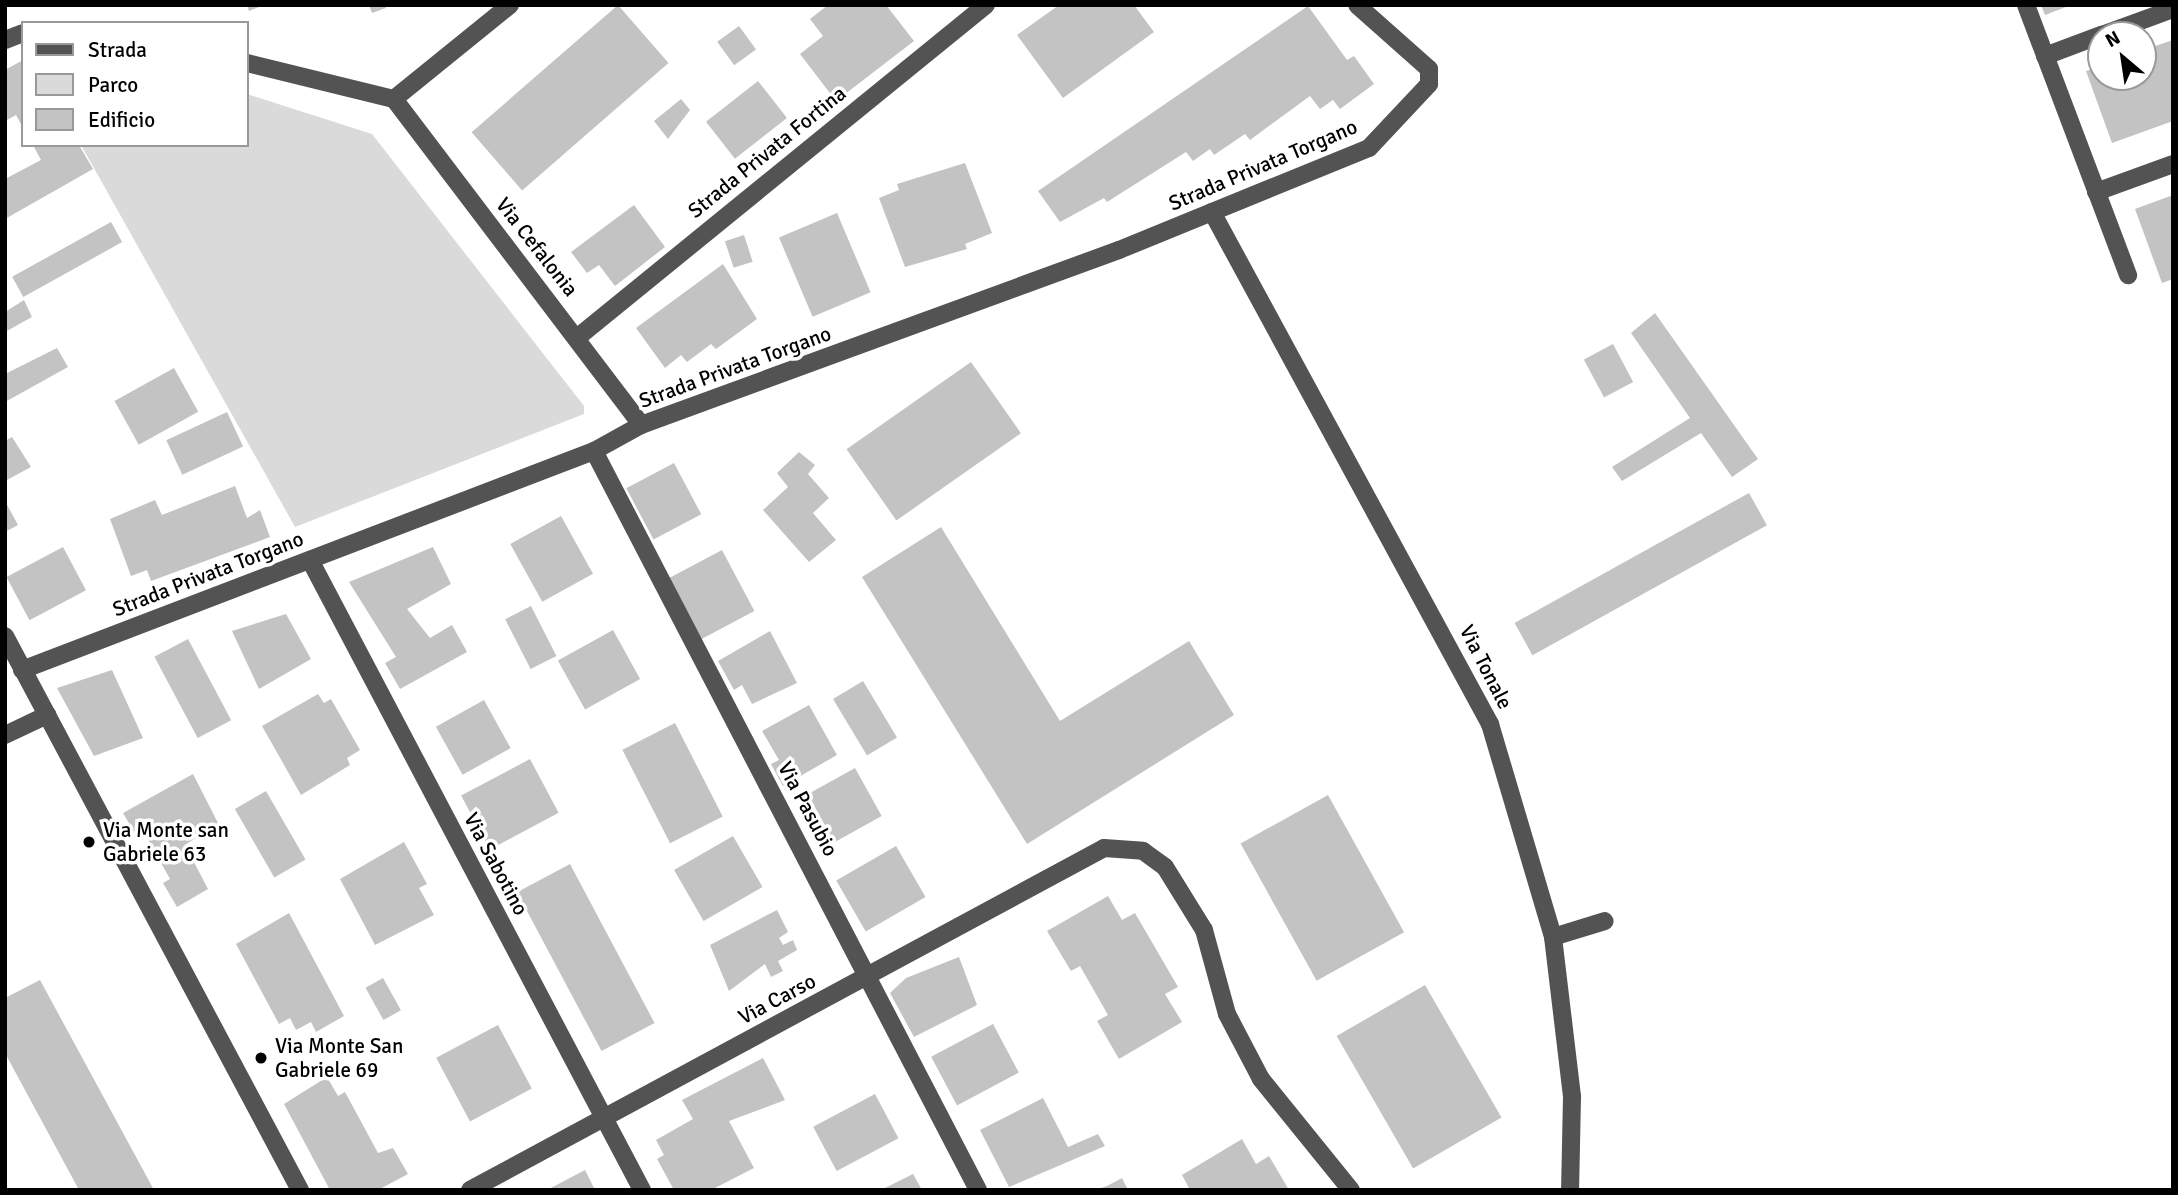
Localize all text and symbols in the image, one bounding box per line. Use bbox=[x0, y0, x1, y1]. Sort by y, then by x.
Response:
legend bbox=[21, 21, 248, 147]
north arrow bbox=[2087, 21, 2157, 91]
text: N bbox=[2101, 26, 2124, 53]
text: Strada bbox=[88, 37, 147, 63]
text: Parco bbox=[88, 72, 138, 98]
street label: Strada Privata Fortina bbox=[683, 81, 851, 223]
text: Edificio bbox=[88, 107, 155, 133]
street label: Strada Privata Torgano bbox=[1165, 114, 1361, 216]
street label: Via Cefalonia bbox=[491, 193, 583, 301]
street label: Strada Privata Torgano bbox=[636, 321, 834, 413]
street label: Strada Privata Torgano bbox=[109, 526, 307, 622]
street label: Via Tonale bbox=[1454, 621, 1518, 713]
street label: Via Pasubio bbox=[773, 757, 843, 861]
street label: Via Sabotino bbox=[458, 808, 534, 920]
place label: Via Monte san Gabriele 63 bbox=[103, 817, 229, 867]
marker: Via Monte san Gabriele 63 bbox=[81, 834, 97, 850]
street label: Via Carso bbox=[734, 968, 820, 1030]
place label: Via Monte San Gabriele 69 bbox=[275, 1033, 403, 1083]
marker: Via Monte San Gabriele 69 bbox=[253, 1050, 269, 1066]

